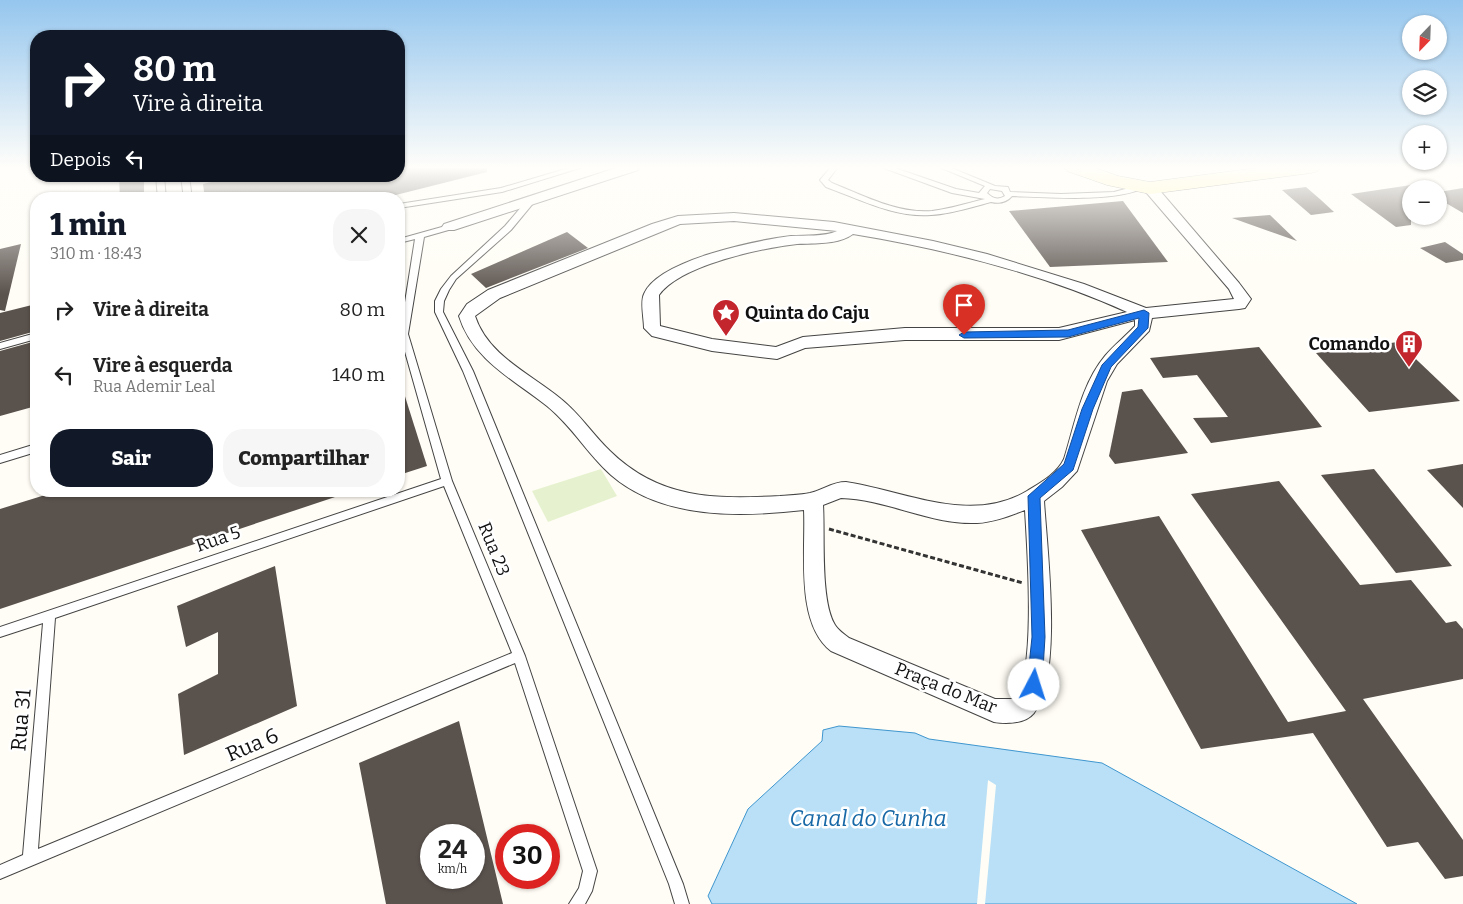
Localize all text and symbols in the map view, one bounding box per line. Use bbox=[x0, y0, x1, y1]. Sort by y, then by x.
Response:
north arrow bbox=[1402, 15, 1448, 60]
map controls bbox=[1402, 15, 1447, 225]
text: 80 m bbox=[133, 48, 216, 90]
icon: right bbox=[50, 50, 115, 115]
button: layers bbox=[1402, 70, 1447, 115]
text: Vire à direita bbox=[133, 90, 263, 117]
button: + bbox=[1402, 125, 1447, 170]
icon: left bbox=[121, 145, 149, 173]
text: Depois bbox=[50, 148, 111, 171]
button: − bbox=[1402, 180, 1447, 225]
text: 1 min bbox=[50, 207, 126, 243]
button: close bbox=[333, 209, 385, 261]
text: 310 m · 18:43 bbox=[50, 244, 142, 263]
pin bbox=[943, 284, 985, 335]
icon: arrive bbox=[950, 291, 978, 319]
icon: right bbox=[50, 296, 78, 324]
text: Vire à direita bbox=[93, 298, 209, 321]
text: 80 m bbox=[339, 298, 385, 321]
place icon: Quinta do Caju bbox=[711, 298, 741, 337]
place label: Quinta do Caju bbox=[745, 302, 870, 324]
building icon: Comando bbox=[1394, 329, 1424, 368]
place label: Comando bbox=[1309, 333, 1390, 355]
text: Vire à esquerda bbox=[93, 354, 232, 377]
icon: left bbox=[50, 361, 78, 389]
text: 140 m bbox=[332, 363, 385, 386]
text: Rua Ademir Leal bbox=[93, 377, 215, 396]
button: Sair bbox=[50, 429, 213, 487]
button: Compartilhar bbox=[223, 429, 385, 487]
street label: Rua 23 bbox=[473, 519, 515, 579]
street label: Rua 5 bbox=[193, 521, 243, 557]
street label: Praça do Mar bbox=[892, 658, 1000, 718]
position arrow bbox=[1007, 658, 1059, 710]
street label: Rua 31 bbox=[5, 687, 37, 752]
street label: Rua 6 bbox=[222, 722, 282, 768]
water label: Canal do Cunha bbox=[789, 805, 947, 832]
speed limit sign: 30 bbox=[495, 824, 560, 889]
text: 24 bbox=[438, 835, 467, 865]
text: km/h bbox=[438, 862, 467, 876]

